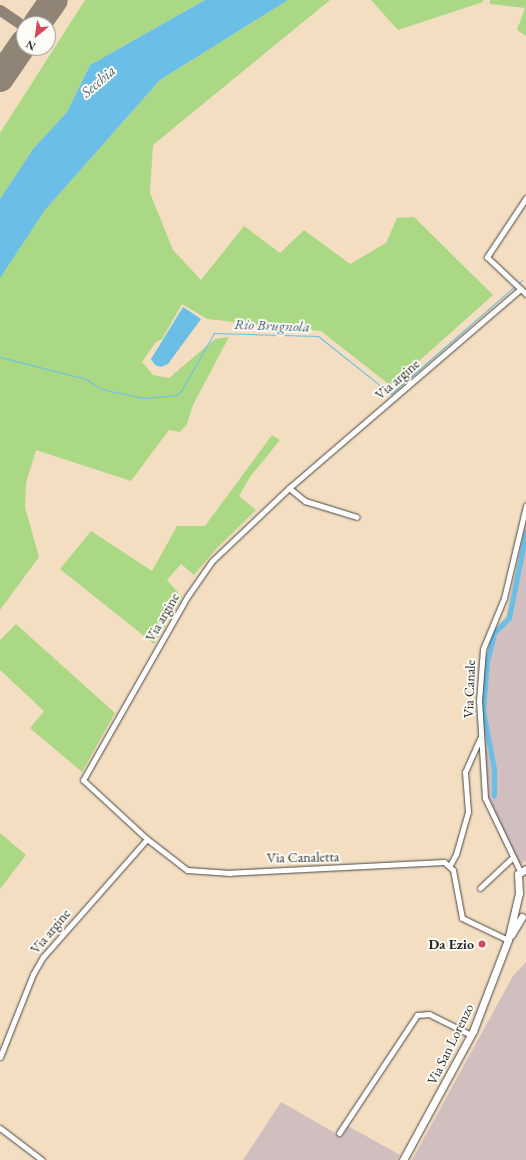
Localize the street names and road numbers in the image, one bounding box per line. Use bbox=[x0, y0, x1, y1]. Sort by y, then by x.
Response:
street label: Via argine bbox=[371, 355, 423, 403]
street label: Via argine bbox=[141, 590, 183, 644]
street label: Via Canale bbox=[460, 660, 478, 718]
street label: Via Canaletta bbox=[267, 848, 339, 866]
street label: Via argine bbox=[26, 905, 74, 957]
street label: Via San Lorenzo bbox=[423, 1001, 477, 1087]

